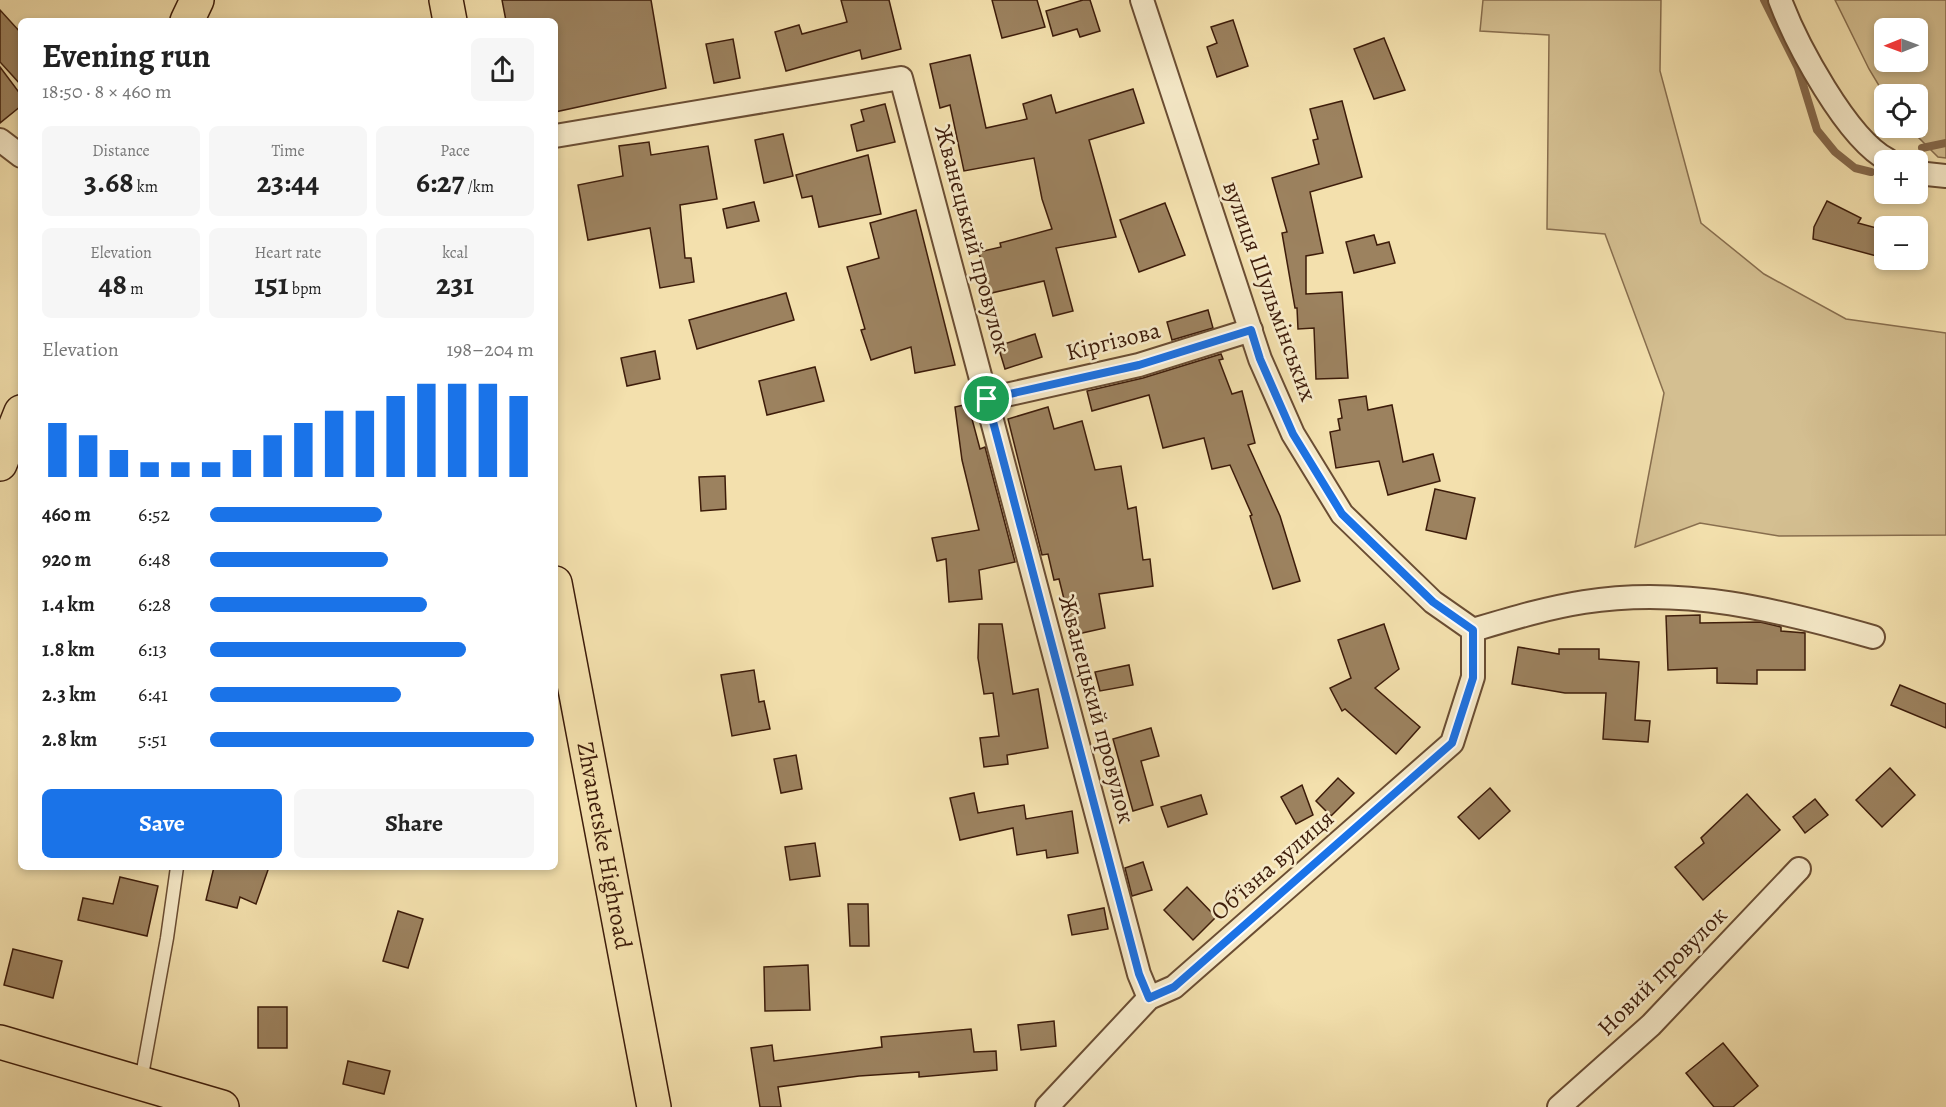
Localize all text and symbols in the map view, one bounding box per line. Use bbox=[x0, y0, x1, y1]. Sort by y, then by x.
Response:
north arrow bbox=[1874, 18, 1928, 72]
map controls bbox=[1874, 18, 1928, 270]
text: Evening run bbox=[42, 33, 211, 78]
button: share bbox=[471, 38, 534, 101]
text: 18:50 · 8 × 460 m bbox=[42, 78, 172, 105]
button: locate bbox=[1874, 84, 1928, 138]
street label: Жванецький провулок bbox=[927, 121, 1019, 357]
text: Distance bbox=[92, 140, 150, 162]
text: Time bbox=[271, 140, 305, 162]
text: Pace bbox=[440, 140, 470, 162]
button: + bbox=[1874, 150, 1928, 204]
text: 3.68 bbox=[84, 162, 134, 202]
text: 23:44 bbox=[257, 162, 319, 202]
text: 6:27 bbox=[416, 162, 464, 202]
text: km bbox=[134, 176, 158, 198]
text: /km bbox=[464, 176, 494, 198]
street label: вулиця Шульмінських bbox=[1215, 176, 1325, 406]
button: − bbox=[1874, 216, 1928, 270]
text: Elevation bbox=[90, 242, 152, 264]
text: Heart rate bbox=[255, 242, 321, 264]
text: kcal bbox=[442, 242, 468, 264]
text: 48 bbox=[99, 264, 127, 304]
text: 151 bbox=[254, 264, 289, 304]
text: 231 bbox=[436, 264, 474, 304]
text: m bbox=[127, 278, 143, 300]
text: bpm bbox=[289, 278, 322, 300]
street label: Кіргізова bbox=[1062, 314, 1164, 368]
text: Elevation bbox=[42, 336, 119, 363]
text: 198–204 m bbox=[446, 336, 534, 363]
pin bbox=[961, 373, 1012, 424]
icon: arrive bbox=[970, 382, 1003, 415]
text: 460 m bbox=[42, 501, 91, 528]
text: 6:52 bbox=[138, 501, 170, 528]
text: 920 m bbox=[42, 546, 91, 573]
text: 6:48 bbox=[138, 546, 171, 573]
text: 1.4 km bbox=[42, 591, 95, 618]
text: 6:28 bbox=[138, 591, 171, 618]
street label: Жванецький провулок bbox=[1051, 591, 1143, 827]
text: 1.8 km bbox=[42, 636, 95, 663]
text: 6:13 bbox=[138, 636, 167, 663]
text: 2.3 km bbox=[42, 681, 96, 708]
text: 6:41 bbox=[138, 681, 168, 708]
text: 2.8 km bbox=[42, 726, 97, 753]
text: 5:51 bbox=[138, 726, 167, 753]
street label: Zhvanetske Highroad bbox=[569, 739, 640, 952]
button: Save bbox=[42, 789, 282, 858]
button: Share bbox=[294, 789, 534, 858]
street label: Обʼїзна вулиця bbox=[1204, 803, 1340, 927]
street label: Новий провулок bbox=[1590, 899, 1734, 1043]

